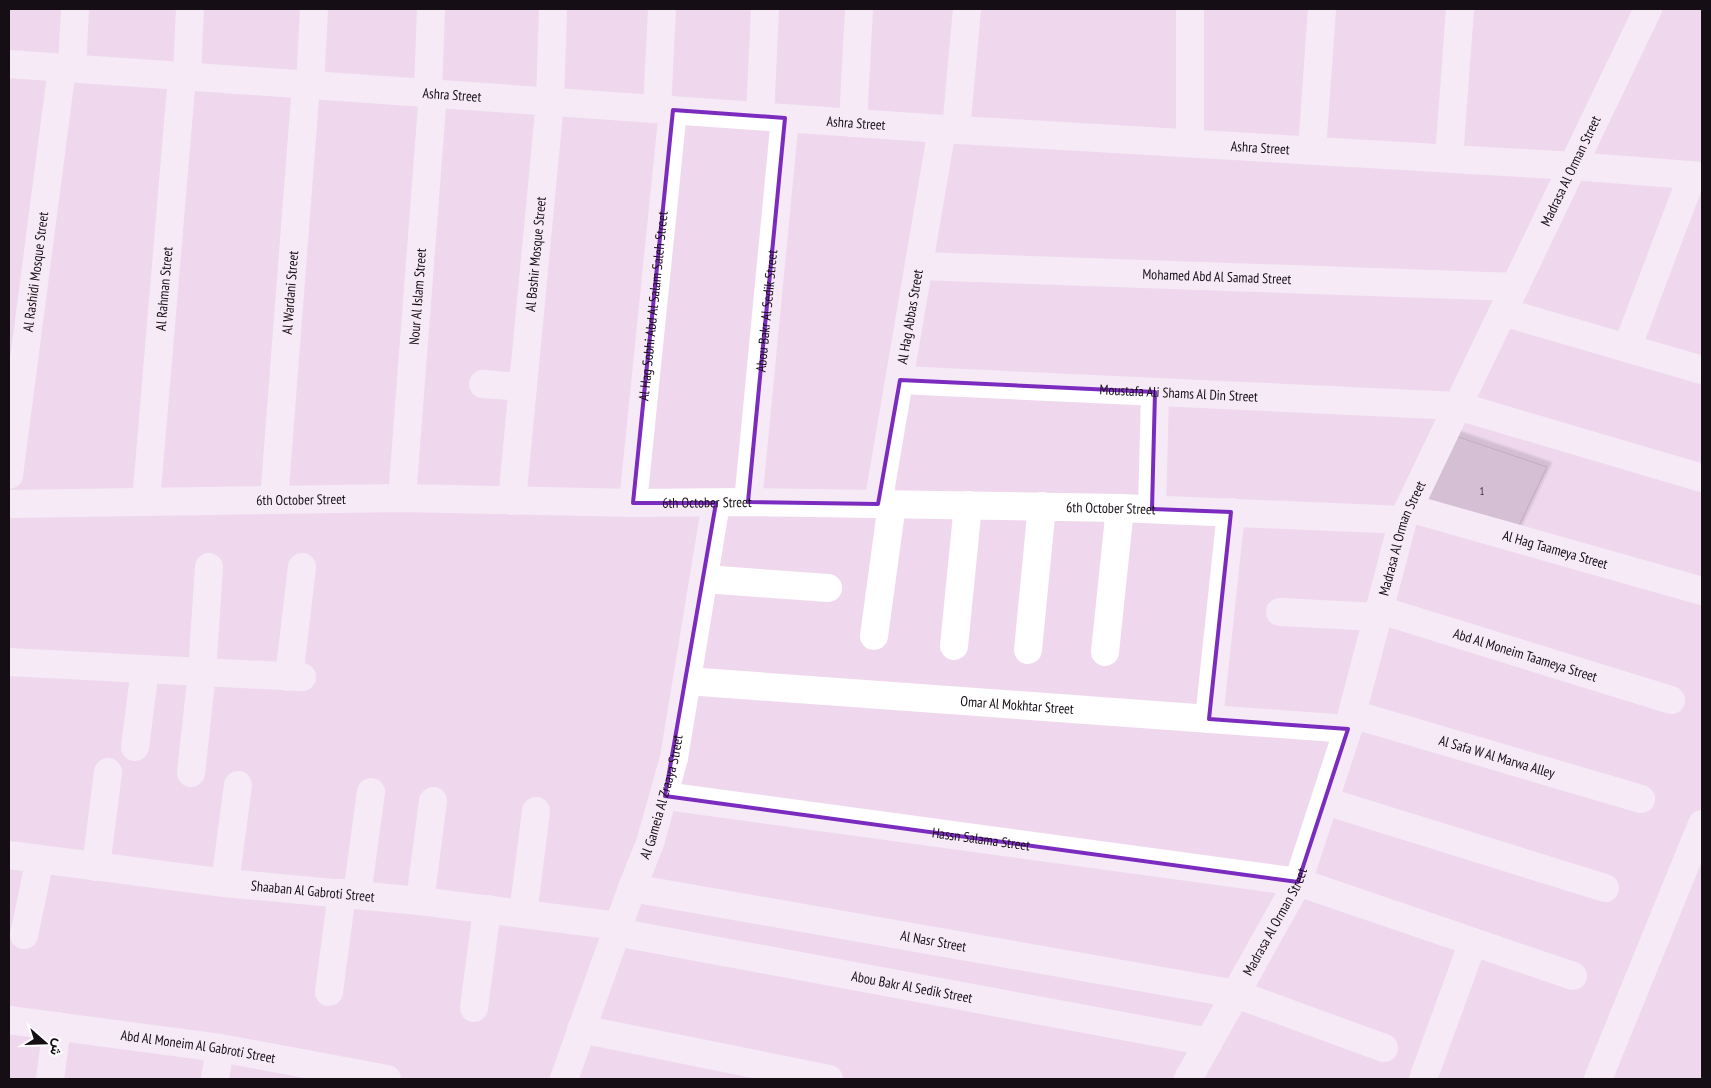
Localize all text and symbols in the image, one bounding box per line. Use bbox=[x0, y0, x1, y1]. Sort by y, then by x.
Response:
street label: Ashra Street bbox=[422, 84, 482, 106]
street label: Ashra Street bbox=[826, 112, 886, 134]
street label: Madrasa Al Orman Street bbox=[1536, 113, 1605, 229]
street label: Ashra Street bbox=[1230, 137, 1290, 158]
street label: Al Bashir Mosque Street bbox=[521, 196, 550, 312]
street label: Al Rashidi Mosque Street bbox=[19, 210, 52, 333]
street label: Al Hag Sobhi Abd Al Salam Saleh Street bbox=[634, 210, 672, 402]
street label: Al Rahman Street bbox=[152, 246, 177, 332]
street label: Nour Al Islam Street bbox=[405, 247, 430, 346]
street label: Abou Bakr Al Sedik Street bbox=[752, 249, 781, 373]
street label: Al Wardani Street bbox=[278, 250, 302, 335]
street label: Mohamed Abd Al Samad Street bbox=[1142, 265, 1292, 288]
street label: Al Hag Abbas Street bbox=[893, 268, 927, 365]
street label: Moustafa Ali Shams Al Din Street bbox=[1099, 380, 1258, 406]
street label: Madrasa Al Orman Street bbox=[1374, 478, 1430, 598]
house number: 1 bbox=[1480, 484, 1485, 498]
street label: 6th October Street bbox=[256, 490, 346, 509]
street label: 6th October Street bbox=[662, 493, 752, 512]
street label: 6th October Street bbox=[1066, 498, 1156, 519]
street label: Al Hag Taameya Street bbox=[1501, 526, 1610, 573]
street label: Abd Al Moneim Taameya Street bbox=[1451, 624, 1600, 686]
street label: Omar Al Mokhtar Street bbox=[960, 692, 1075, 718]
street label: Al Safa W Al Marwa Alley bbox=[1437, 731, 1558, 782]
street label: Al Gameia Al Zraaya Street bbox=[636, 733, 687, 861]
street label: Hassn Salama Street bbox=[931, 823, 1031, 855]
street label: Madrasa Al Orman Street bbox=[1239, 865, 1311, 979]
street label: Shaaban Al Gabroti Street bbox=[250, 876, 376, 906]
street label: Al Nasr Street bbox=[899, 926, 968, 956]
street label: Abou Bakr Al Sedik Street bbox=[850, 967, 974, 1007]
north arrow bbox=[20, 1018, 70, 1068]
street label: Abd Al Moneim Al Gabroti Street bbox=[120, 1026, 277, 1067]
text: ش bbox=[46, 1036, 69, 1059]

